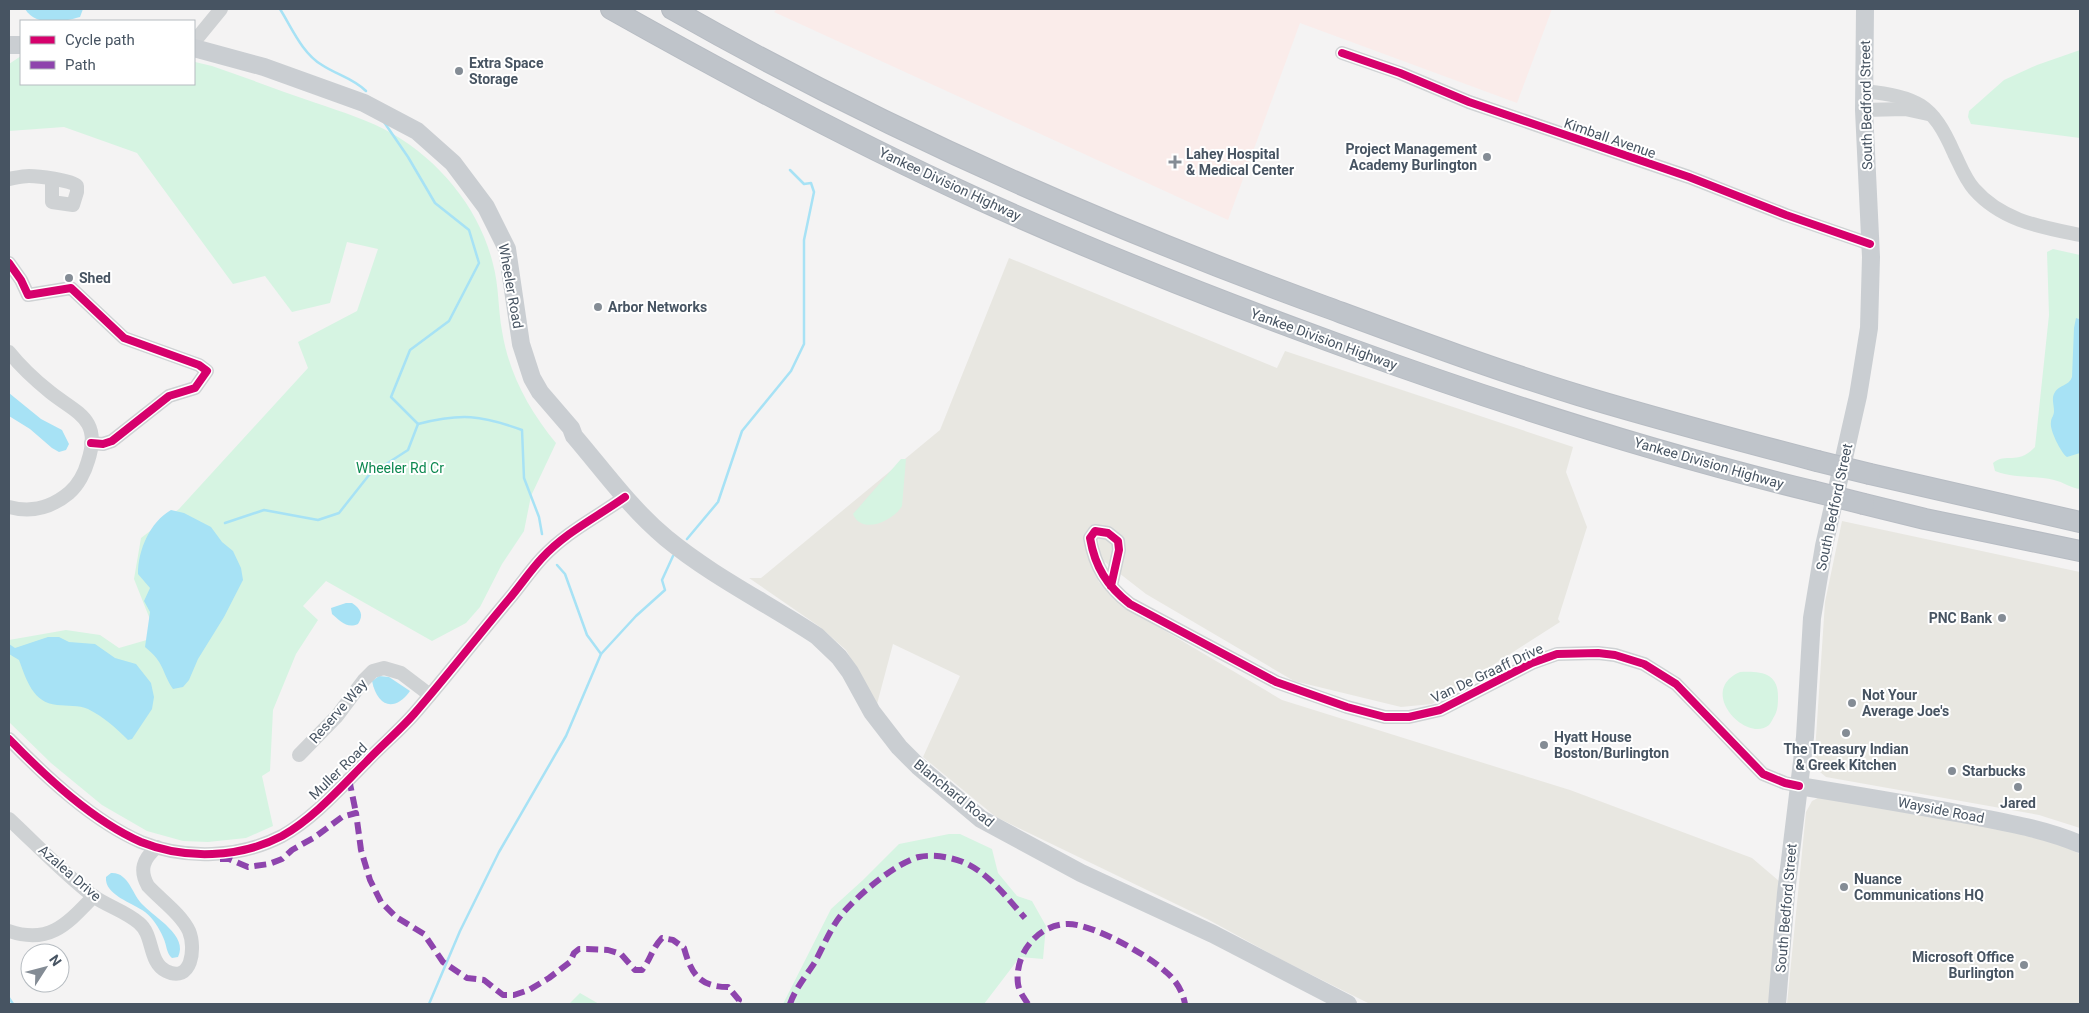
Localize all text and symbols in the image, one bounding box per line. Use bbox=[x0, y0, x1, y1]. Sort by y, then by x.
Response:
legend bbox=[20, 20, 195, 85]
text: Cycle path bbox=[65, 31, 135, 49]
street label: South Bedford Street bbox=[1857, 40, 1875, 170]
place label: Extra Space Storage bbox=[469, 55, 544, 87]
text: Path bbox=[65, 56, 96, 74]
marker: Extra Space Storage bbox=[453, 65, 465, 77]
street label: Kimball Avenue bbox=[1562, 115, 1658, 161]
place label: Project Management Academy Burlington bbox=[1346, 141, 1477, 173]
street label: Yankee Division Highway bbox=[876, 144, 1024, 224]
place label: Lahey Hospital & Medical Center bbox=[1186, 146, 1294, 178]
marker: Project Management Academy Burlington bbox=[1481, 151, 1493, 163]
marker: Lahey Hospital & Medical Center bbox=[1168, 155, 1182, 169]
street label: Wheeler Road bbox=[496, 242, 526, 330]
place label: Shed bbox=[79, 270, 111, 286]
marker: Shed bbox=[63, 272, 75, 284]
place label: Arbor Networks bbox=[608, 299, 707, 315]
marker: Arbor Networks bbox=[592, 301, 604, 313]
street label: Yankee Division Highway bbox=[1249, 305, 1400, 373]
street label: Yankee Division Highway bbox=[1632, 434, 1786, 492]
street label: South Bedford Street bbox=[1813, 442, 1855, 572]
park label: Wheeler Rd Cr bbox=[356, 460, 444, 476]
place label: PNC Bank bbox=[1929, 610, 1993, 626]
marker: PNC Bank bbox=[1996, 612, 2008, 624]
street label: Van De Graaff Drive bbox=[1429, 640, 1545, 706]
street label: Reserve Way bbox=[306, 675, 370, 746]
place label: Not Your Average Joe's bbox=[1862, 687, 1949, 719]
marker: Not Your Average Joe's bbox=[1846, 697, 1858, 709]
marker: The Treasury Indian & Greek Kitchen bbox=[1840, 727, 1852, 739]
place label: Hyatt House Boston/Burlington bbox=[1554, 729, 1669, 761]
street label: Muller Road bbox=[306, 739, 370, 803]
marker: Hyatt House Boston/Burlington bbox=[1538, 739, 1550, 751]
place label: The Treasury Indian & Greek Kitchen bbox=[1783, 741, 1909, 773]
street label: Blanchard Road bbox=[911, 756, 997, 830]
place label: Starbucks bbox=[1962, 763, 2026, 779]
marker: Starbucks bbox=[1946, 765, 1958, 777]
marker: Jared bbox=[2012, 781, 2024, 793]
street label: Wayside Road bbox=[1896, 794, 1986, 826]
place label: Jared bbox=[2000, 795, 2036, 811]
street label: Azalea Drive bbox=[36, 842, 104, 904]
street label: South Bedford Street bbox=[1772, 842, 1800, 973]
place label: Nuance Communications HQ bbox=[1854, 871, 1984, 903]
marker: Nuance Communications HQ bbox=[1838, 881, 1850, 893]
north arrow bbox=[20, 943, 70, 993]
place label: Microsoft Office Burlington bbox=[1912, 949, 2014, 981]
text: N bbox=[46, 952, 65, 969]
marker: Microsoft Office Burlington bbox=[2018, 959, 2030, 971]

